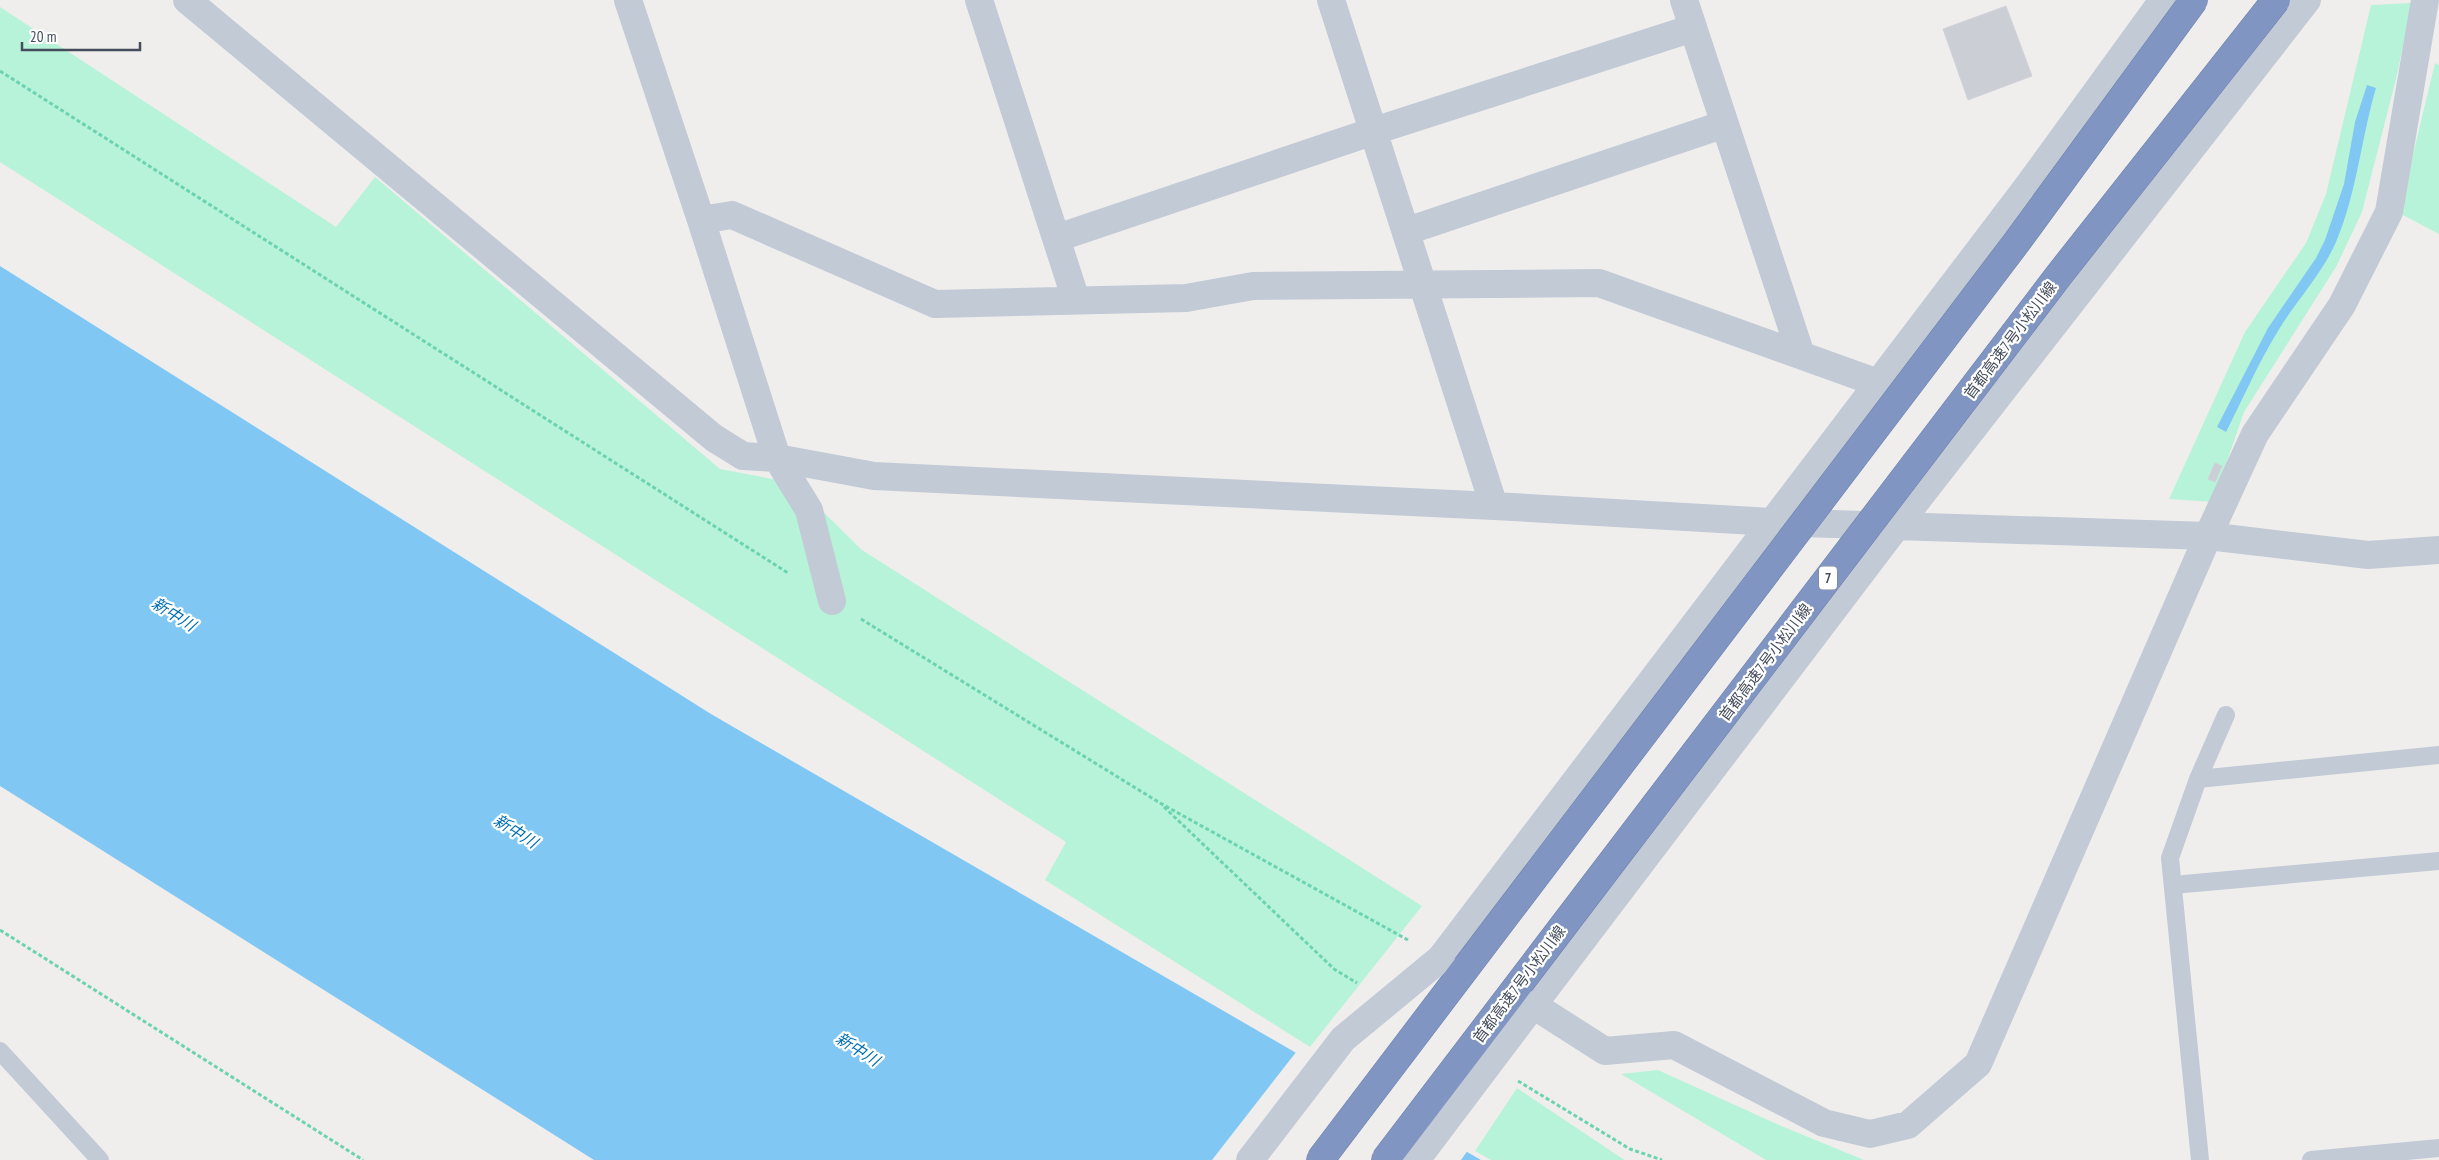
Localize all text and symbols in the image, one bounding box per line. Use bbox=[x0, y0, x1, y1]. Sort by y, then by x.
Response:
scale bar bbox=[22, 20, 140, 52]
text: 20 m bbox=[30, 27, 56, 46]
street label: 首都高速7号小松川線 bbox=[1960, 278, 2060, 402]
road number: 7 bbox=[1819, 566, 1837, 590]
water label: 新中川 bbox=[148, 593, 201, 636]
street label: 首都高速7号小松川線 bbox=[1715, 600, 1815, 724]
water label: 新中川 bbox=[490, 810, 543, 853]
street label: 首都高速7号小松川線 bbox=[1469, 922, 1569, 1046]
water label: 新中川 bbox=[832, 1028, 885, 1071]

